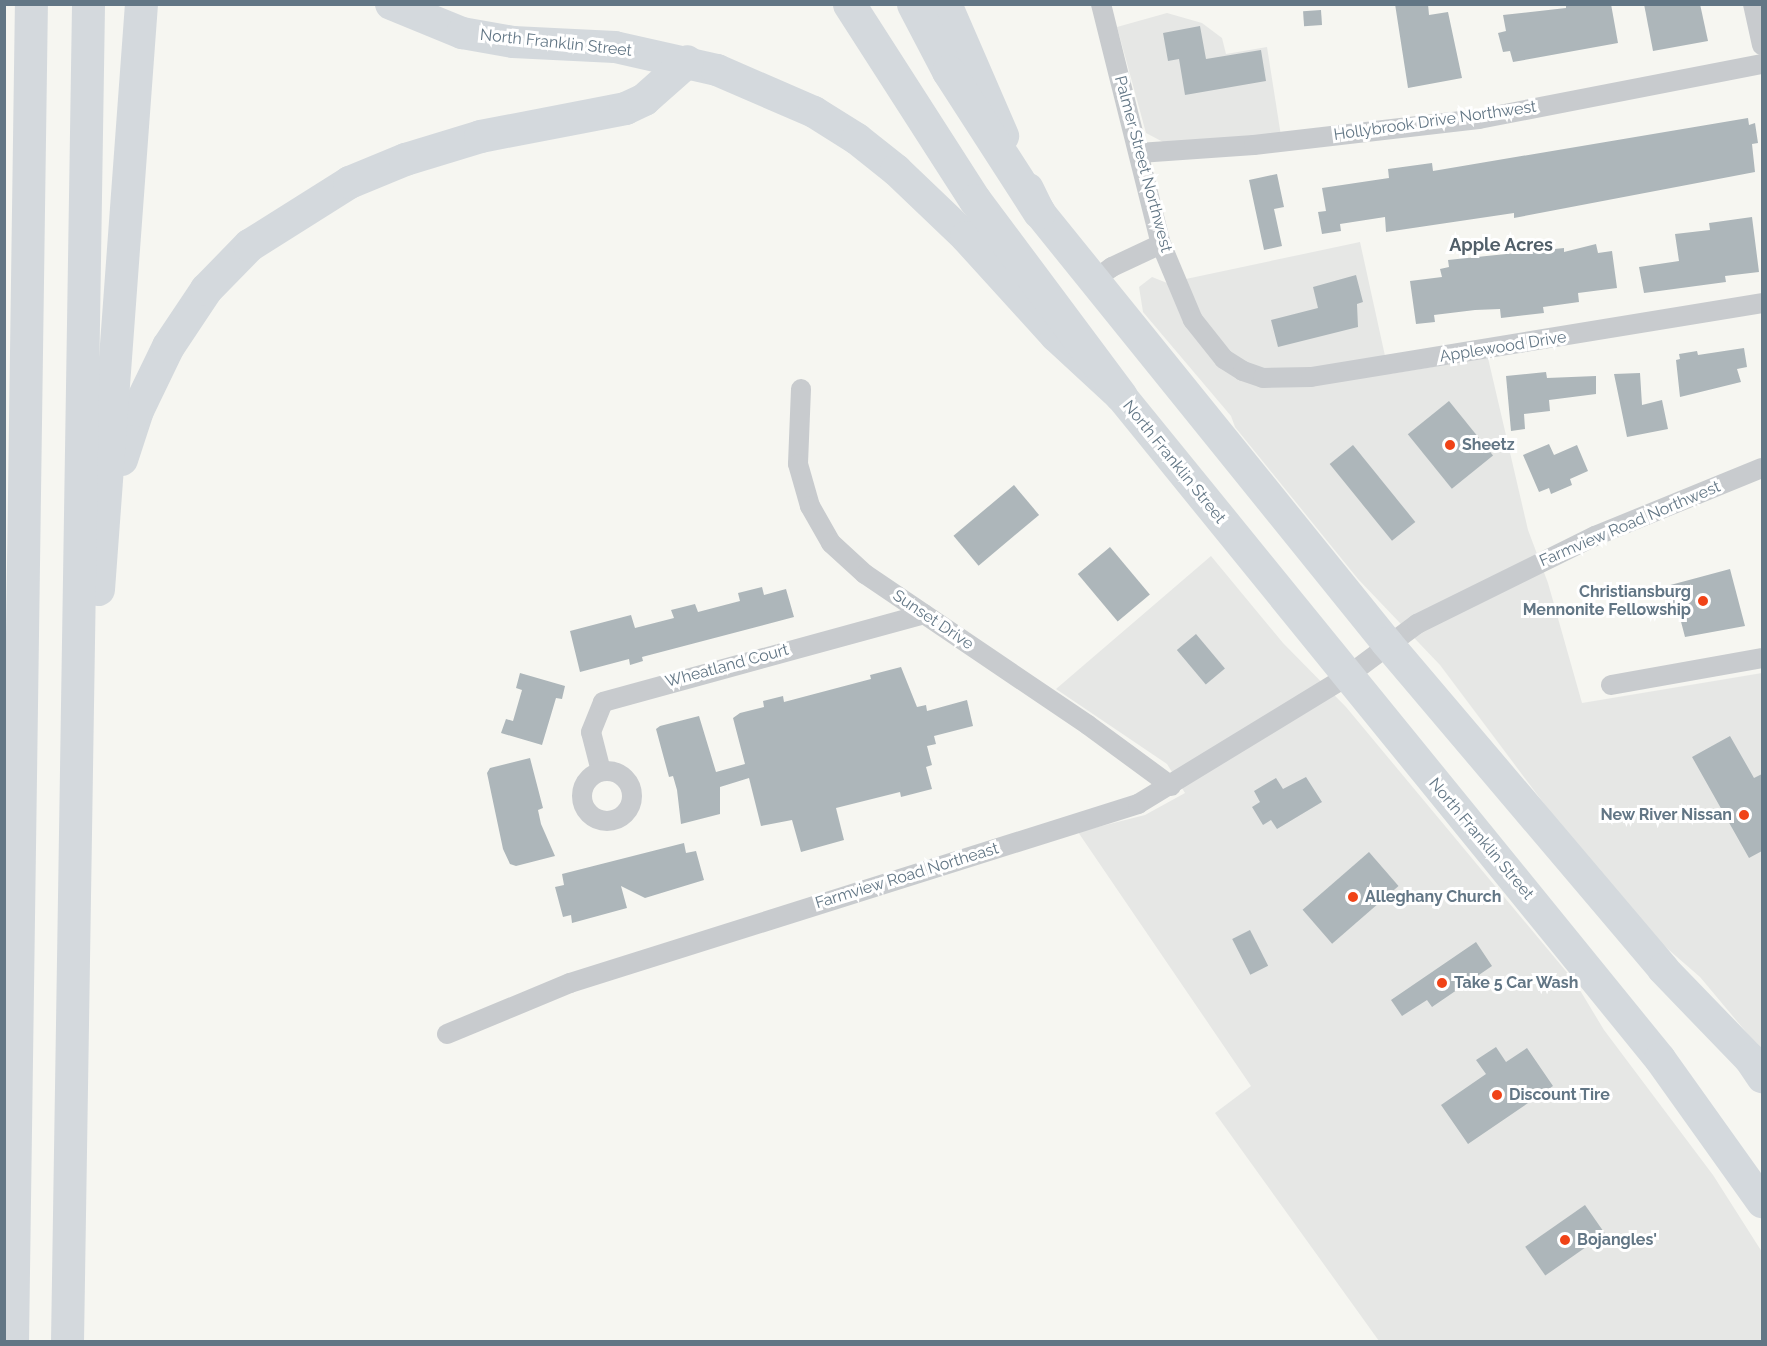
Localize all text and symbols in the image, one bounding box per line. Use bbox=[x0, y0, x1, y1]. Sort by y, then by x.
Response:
street label: North Franklin Street bbox=[479, 25, 633, 61]
street label: Palmer Street Northwest bbox=[1110, 74, 1176, 254]
street label: Hollybrook Drive Northwest bbox=[1332, 97, 1538, 145]
district label: Apple Acres bbox=[1449, 234, 1553, 256]
street label: Applewood Drive bbox=[1438, 328, 1568, 366]
street label: North Franklin Street bbox=[1119, 397, 1229, 527]
place label: Sheetz bbox=[1462, 435, 1515, 455]
marker: Sheetz bbox=[1443, 438, 1457, 452]
street label: Farmview Road Northwest bbox=[1536, 477, 1724, 571]
place label: Christiansburg Mennonite Fellowship bbox=[1523, 582, 1691, 620]
street label: Sunset Drive bbox=[889, 586, 977, 654]
marker: Christiansburg Mennonite Fellowship bbox=[1696, 594, 1710, 608]
street label: Wheatland Court bbox=[663, 640, 791, 692]
street label: North Franklin Street bbox=[1425, 774, 1537, 904]
place label: New River Nissan bbox=[1600, 805, 1732, 825]
marker: New River Nissan bbox=[1737, 808, 1751, 822]
street label: Farmview Road Northeast bbox=[813, 839, 1001, 913]
place label: Alleghany Church bbox=[1365, 887, 1502, 907]
marker: Alleghany Church bbox=[1346, 890, 1360, 904]
place label: Take 5 Car Wash bbox=[1454, 973, 1579, 993]
marker: Take 5 Car Wash bbox=[1435, 976, 1449, 990]
place label: Discount Tire bbox=[1509, 1085, 1610, 1105]
marker: Discount Tire bbox=[1490, 1088, 1504, 1102]
place label: Bojangles' bbox=[1577, 1230, 1657, 1250]
marker: Bojangles' bbox=[1558, 1233, 1572, 1247]

